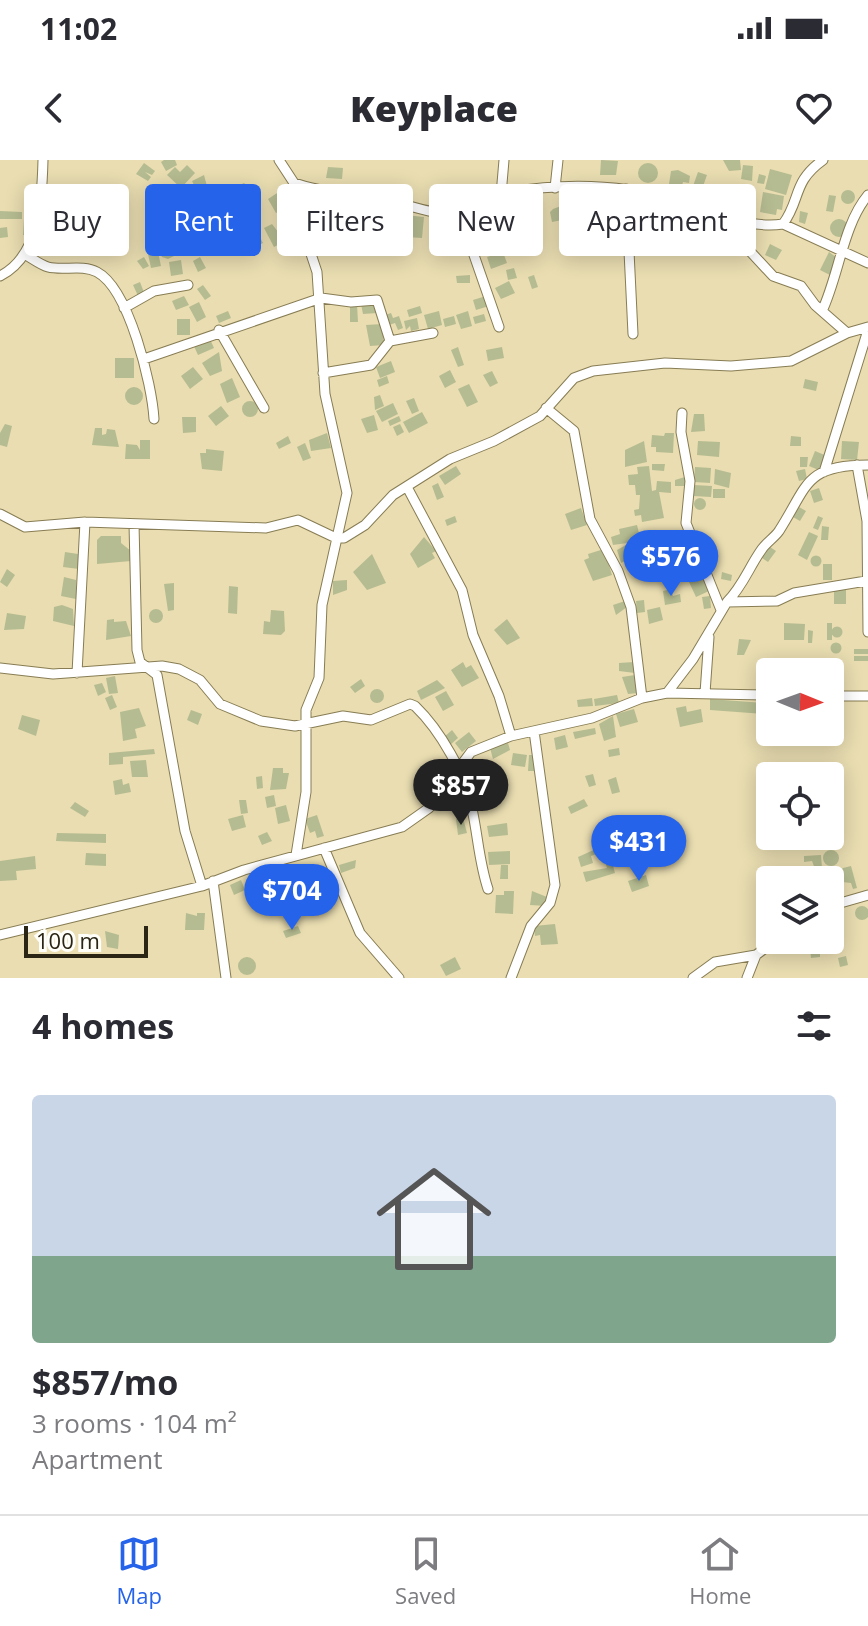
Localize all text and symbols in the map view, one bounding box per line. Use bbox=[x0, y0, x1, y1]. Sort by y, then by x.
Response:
text: 11:02 bbox=[40, 8, 117, 49]
text: Keyplace bbox=[350, 84, 518, 133]
icon: back bbox=[32, 86, 76, 130]
icon: heart bbox=[792, 86, 836, 130]
chip: Buy bbox=[24, 184, 129, 256]
chip: Rent bbox=[145, 184, 261, 256]
chip: Filters bbox=[277, 184, 413, 256]
chip: New bbox=[429, 184, 543, 256]
chip: Apartment bbox=[559, 184, 756, 256]
pin: $576 bbox=[624, 530, 718, 598]
text: $576 bbox=[641, 538, 701, 574]
north arrow bbox=[756, 658, 844, 746]
map controls bbox=[756, 658, 844, 954]
pin: $857 bbox=[414, 759, 508, 827]
button: locate bbox=[756, 762, 844, 850]
text: $857 bbox=[431, 767, 491, 803]
pin: $431 bbox=[592, 815, 686, 883]
text: $431 bbox=[609, 823, 669, 859]
pin: $704 bbox=[245, 864, 339, 932]
button: layers bbox=[756, 866, 844, 954]
text: $704 bbox=[262, 872, 322, 908]
scale bar bbox=[24, 922, 148, 958]
text: 100 m bbox=[36, 925, 100, 955]
text: 4 homes bbox=[32, 1003, 174, 1049]
icon: filters bbox=[792, 1004, 836, 1048]
icon: home bbox=[362, 1147, 506, 1291]
text: $857/mo bbox=[32, 1359, 178, 1405]
text: 3 rooms · 104 m² bbox=[32, 1405, 237, 1441]
text: Apartment bbox=[32, 1441, 163, 1477]
tab: Map bbox=[117, 1532, 162, 1610]
tab: Saved bbox=[395, 1532, 456, 1610]
tab: Home bbox=[689, 1532, 751, 1610]

